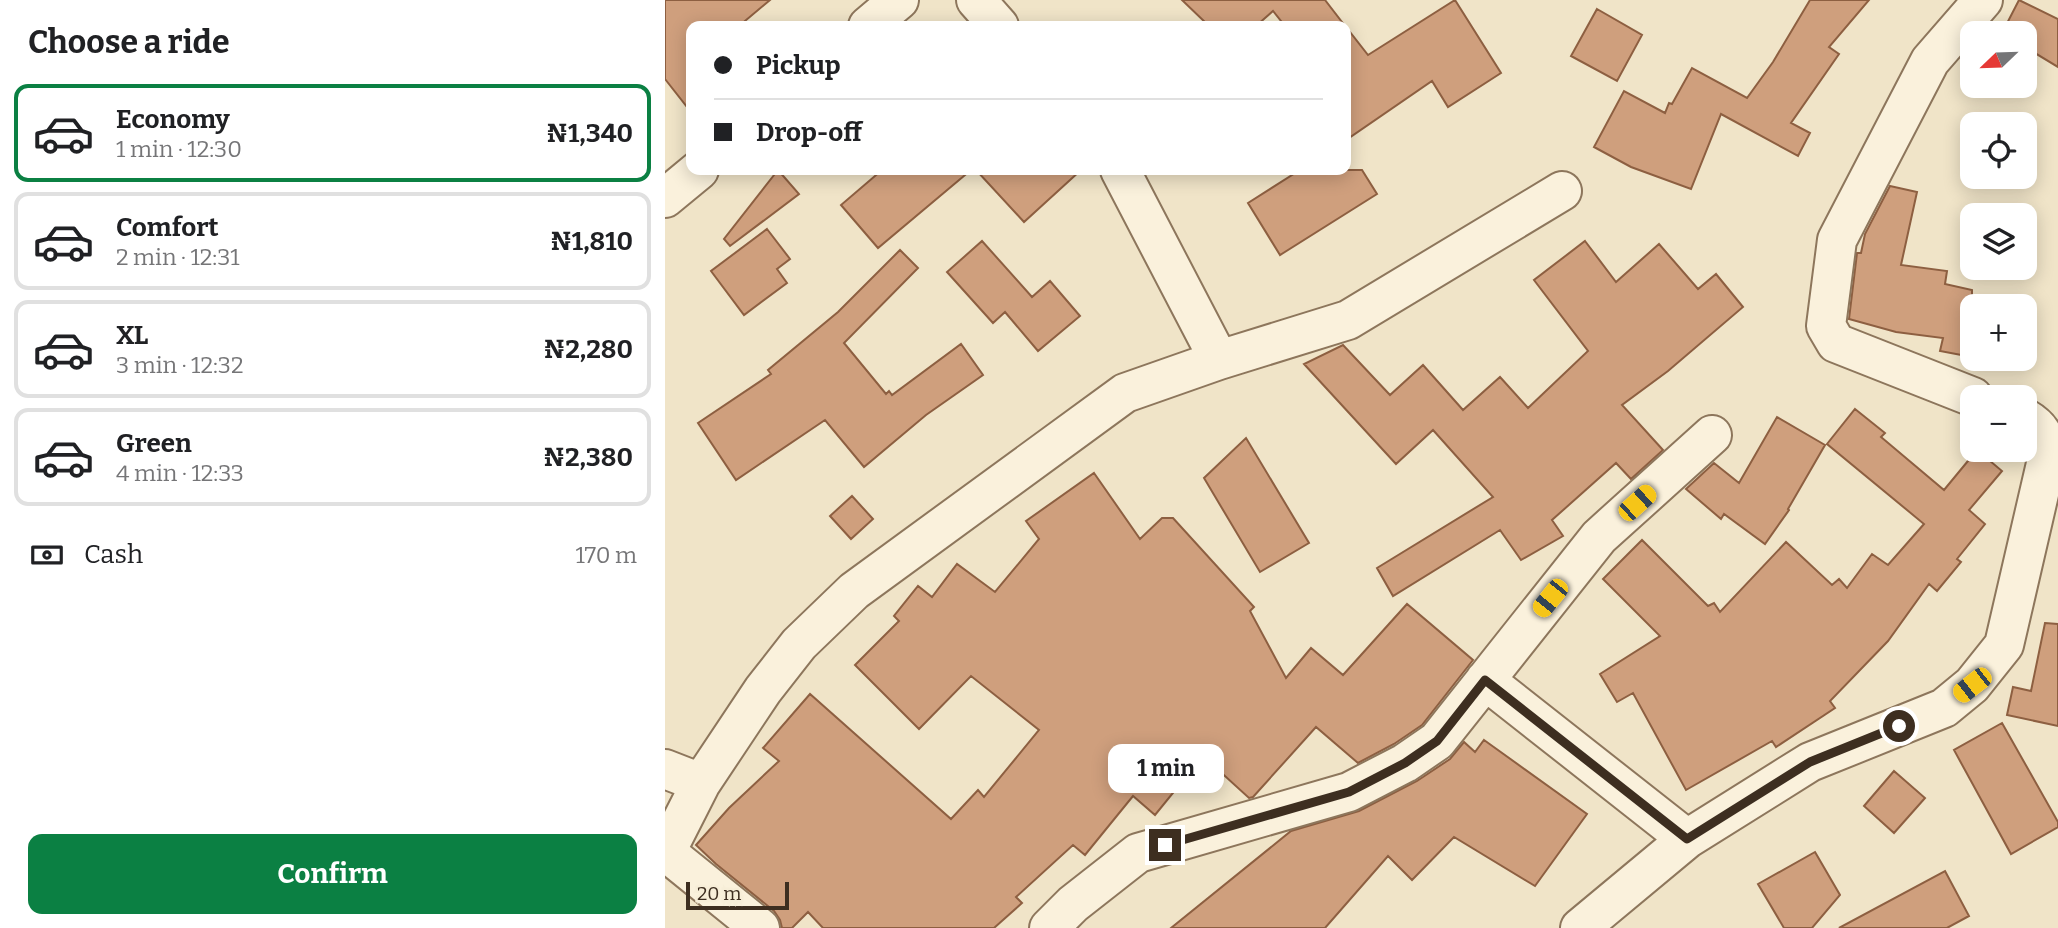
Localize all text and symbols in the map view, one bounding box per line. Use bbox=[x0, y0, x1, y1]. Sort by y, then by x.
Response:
north arrow bbox=[1960, 21, 2037, 98]
map controls bbox=[1960, 21, 2037, 462]
text: Choose a ride bbox=[28, 23, 229, 61]
text: Pickup bbox=[756, 50, 841, 81]
icon: car bbox=[32, 102, 95, 165]
text: Economy bbox=[116, 104, 230, 135]
button: locate bbox=[1960, 112, 2037, 189]
text: Drop-off bbox=[756, 117, 862, 148]
text: ₦1,340 bbox=[546, 118, 633, 149]
text: 1 min · 12:30 bbox=[116, 135, 242, 163]
button: layers bbox=[1960, 203, 2037, 280]
icon: car bbox=[32, 210, 95, 273]
text: Comfort bbox=[116, 212, 219, 243]
text: ₦1,810 bbox=[550, 226, 633, 257]
text: 2 min · 12:31 bbox=[116, 243, 240, 271]
button: + bbox=[1960, 294, 2037, 371]
icon: car bbox=[32, 318, 95, 381]
text: XL bbox=[116, 320, 148, 351]
text: ₦2,280 bbox=[543, 334, 633, 365]
text: 3 min · 12:32 bbox=[116, 351, 243, 379]
button: − bbox=[1960, 385, 2037, 462]
icon: car bbox=[32, 426, 95, 489]
text: Green bbox=[116, 428, 192, 459]
text: ₦2,380 bbox=[543, 442, 633, 473]
text: 4 min · 12:33 bbox=[116, 459, 244, 487]
car bbox=[1615, 481, 1660, 525]
icon: cash bbox=[28, 536, 66, 574]
text: Cash bbox=[84, 539, 143, 570]
text: 170 m bbox=[575, 541, 637, 569]
car bbox=[1529, 575, 1572, 621]
car bbox=[1949, 664, 1996, 706]
route start bbox=[1883, 710, 1915, 742]
callout: 1 min bbox=[1107, 744, 1223, 792]
text: 1 min bbox=[1137, 754, 1195, 782]
route end bbox=[1149, 829, 1181, 861]
button: Confirm bbox=[28, 834, 637, 914]
scale bar bbox=[686, 879, 789, 911]
text: 20 m bbox=[697, 882, 741, 905]

